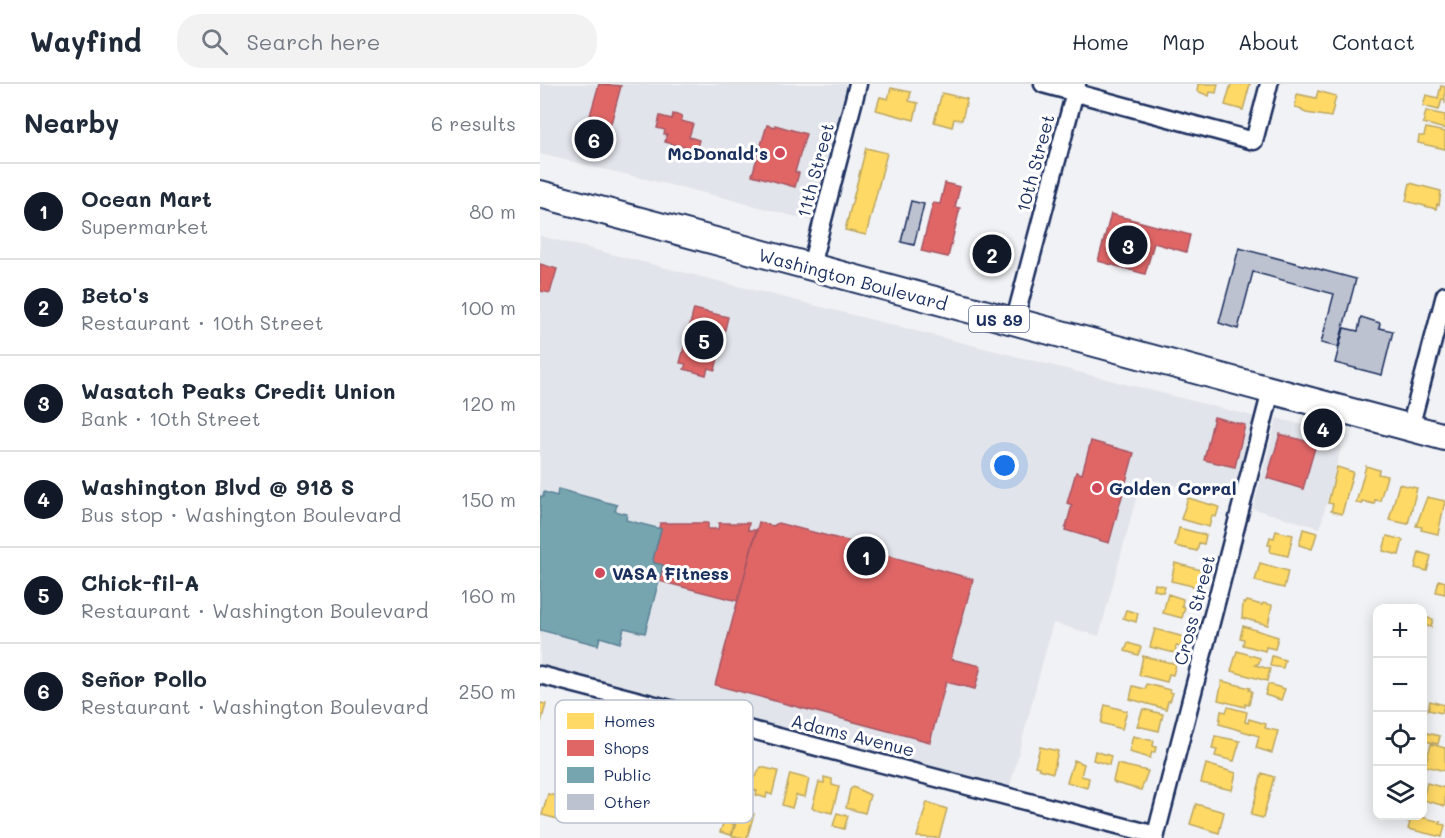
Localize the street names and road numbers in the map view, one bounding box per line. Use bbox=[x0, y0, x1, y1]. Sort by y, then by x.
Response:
street label: 10th Street bbox=[1010, 111, 1060, 215]
street label: 11th Street bbox=[791, 120, 839, 220]
street label: Washington Boulevard bbox=[756, 242, 950, 316]
road number: US 89 bbox=[969, 306, 1029, 332]
street label: Cross Street bbox=[1168, 552, 1220, 668]
street label: Adams Avenue bbox=[789, 708, 917, 762]

